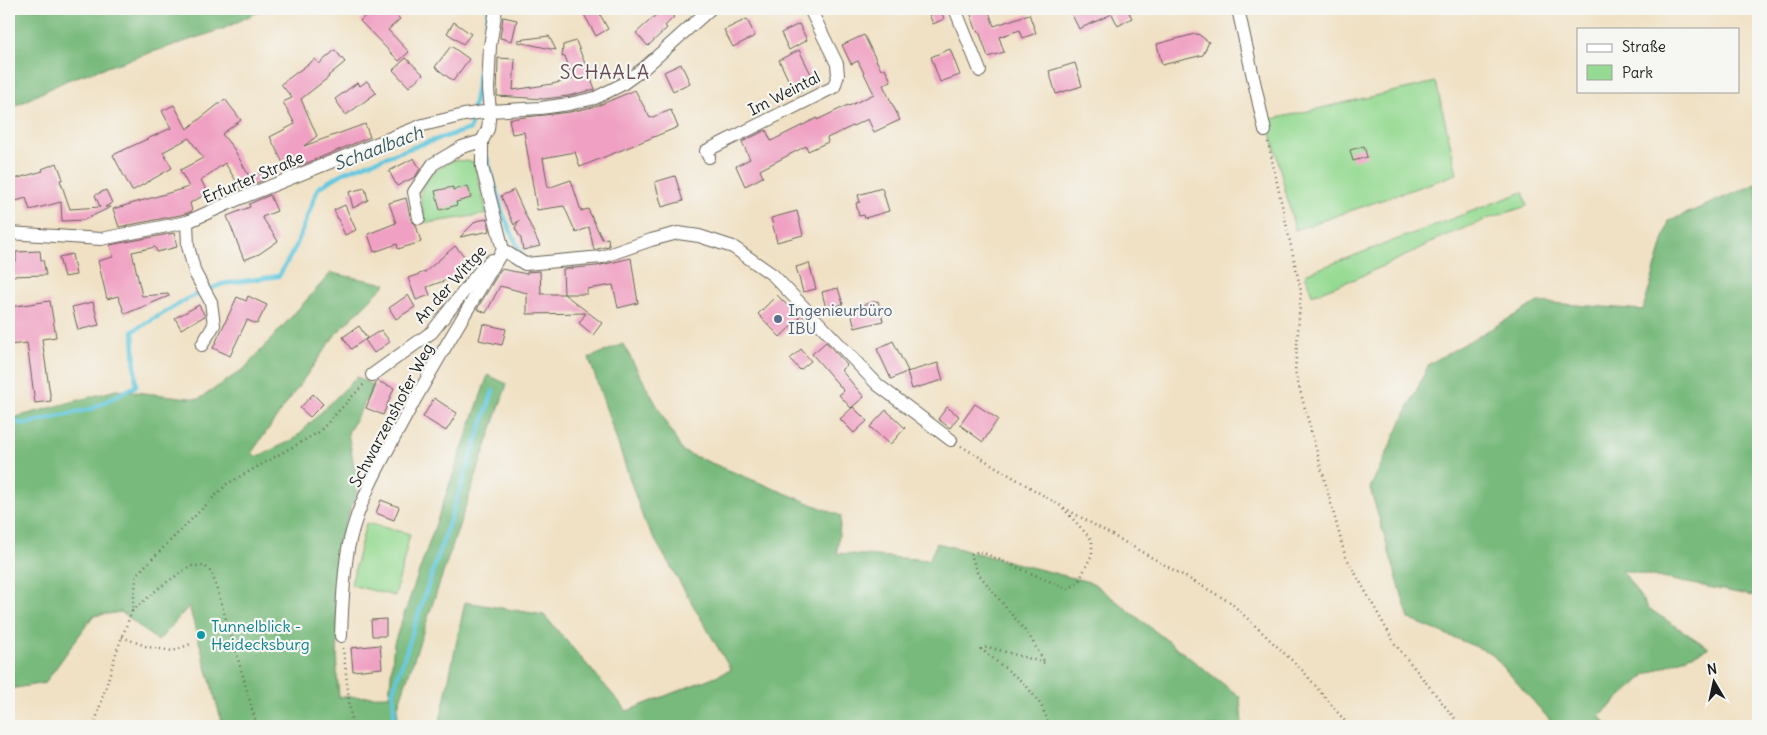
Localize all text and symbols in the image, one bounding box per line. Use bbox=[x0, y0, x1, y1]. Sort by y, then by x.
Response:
legend bbox=[1577, 28, 1740, 92]
text: Straße bbox=[1622, 37, 1666, 56]
district label: SCHAALA bbox=[560, 60, 650, 84]
text: Park bbox=[1622, 63, 1653, 82]
street label: Im Weintal bbox=[745, 66, 823, 120]
water label: Schaalbach bbox=[330, 120, 426, 176]
street label: Erfurter Straße bbox=[199, 147, 307, 207]
street label: An der Wittge bbox=[410, 241, 490, 327]
place label: Ingenieurbüro IBU bbox=[788, 300, 893, 338]
marker: Ingenieurbüro IBU bbox=[772, 313, 784, 325]
street label: Schwarzenshofer Weg bbox=[345, 340, 437, 490]
place label: Tunnelblick - Heidecksburg bbox=[211, 616, 310, 654]
marker: Tunnelblick - Heidecksburg bbox=[195, 629, 207, 641]
north arrow bbox=[1690, 658, 1740, 708]
text: N bbox=[1706, 660, 1718, 679]

